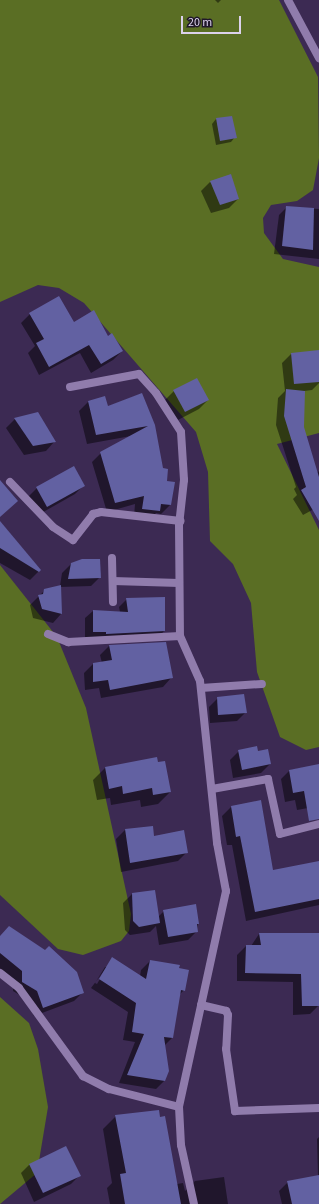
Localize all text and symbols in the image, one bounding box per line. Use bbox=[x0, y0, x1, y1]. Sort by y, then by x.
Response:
scale bar bbox=[183, 8, 243, 34]
text: 20 m bbox=[188, 14, 212, 31]

